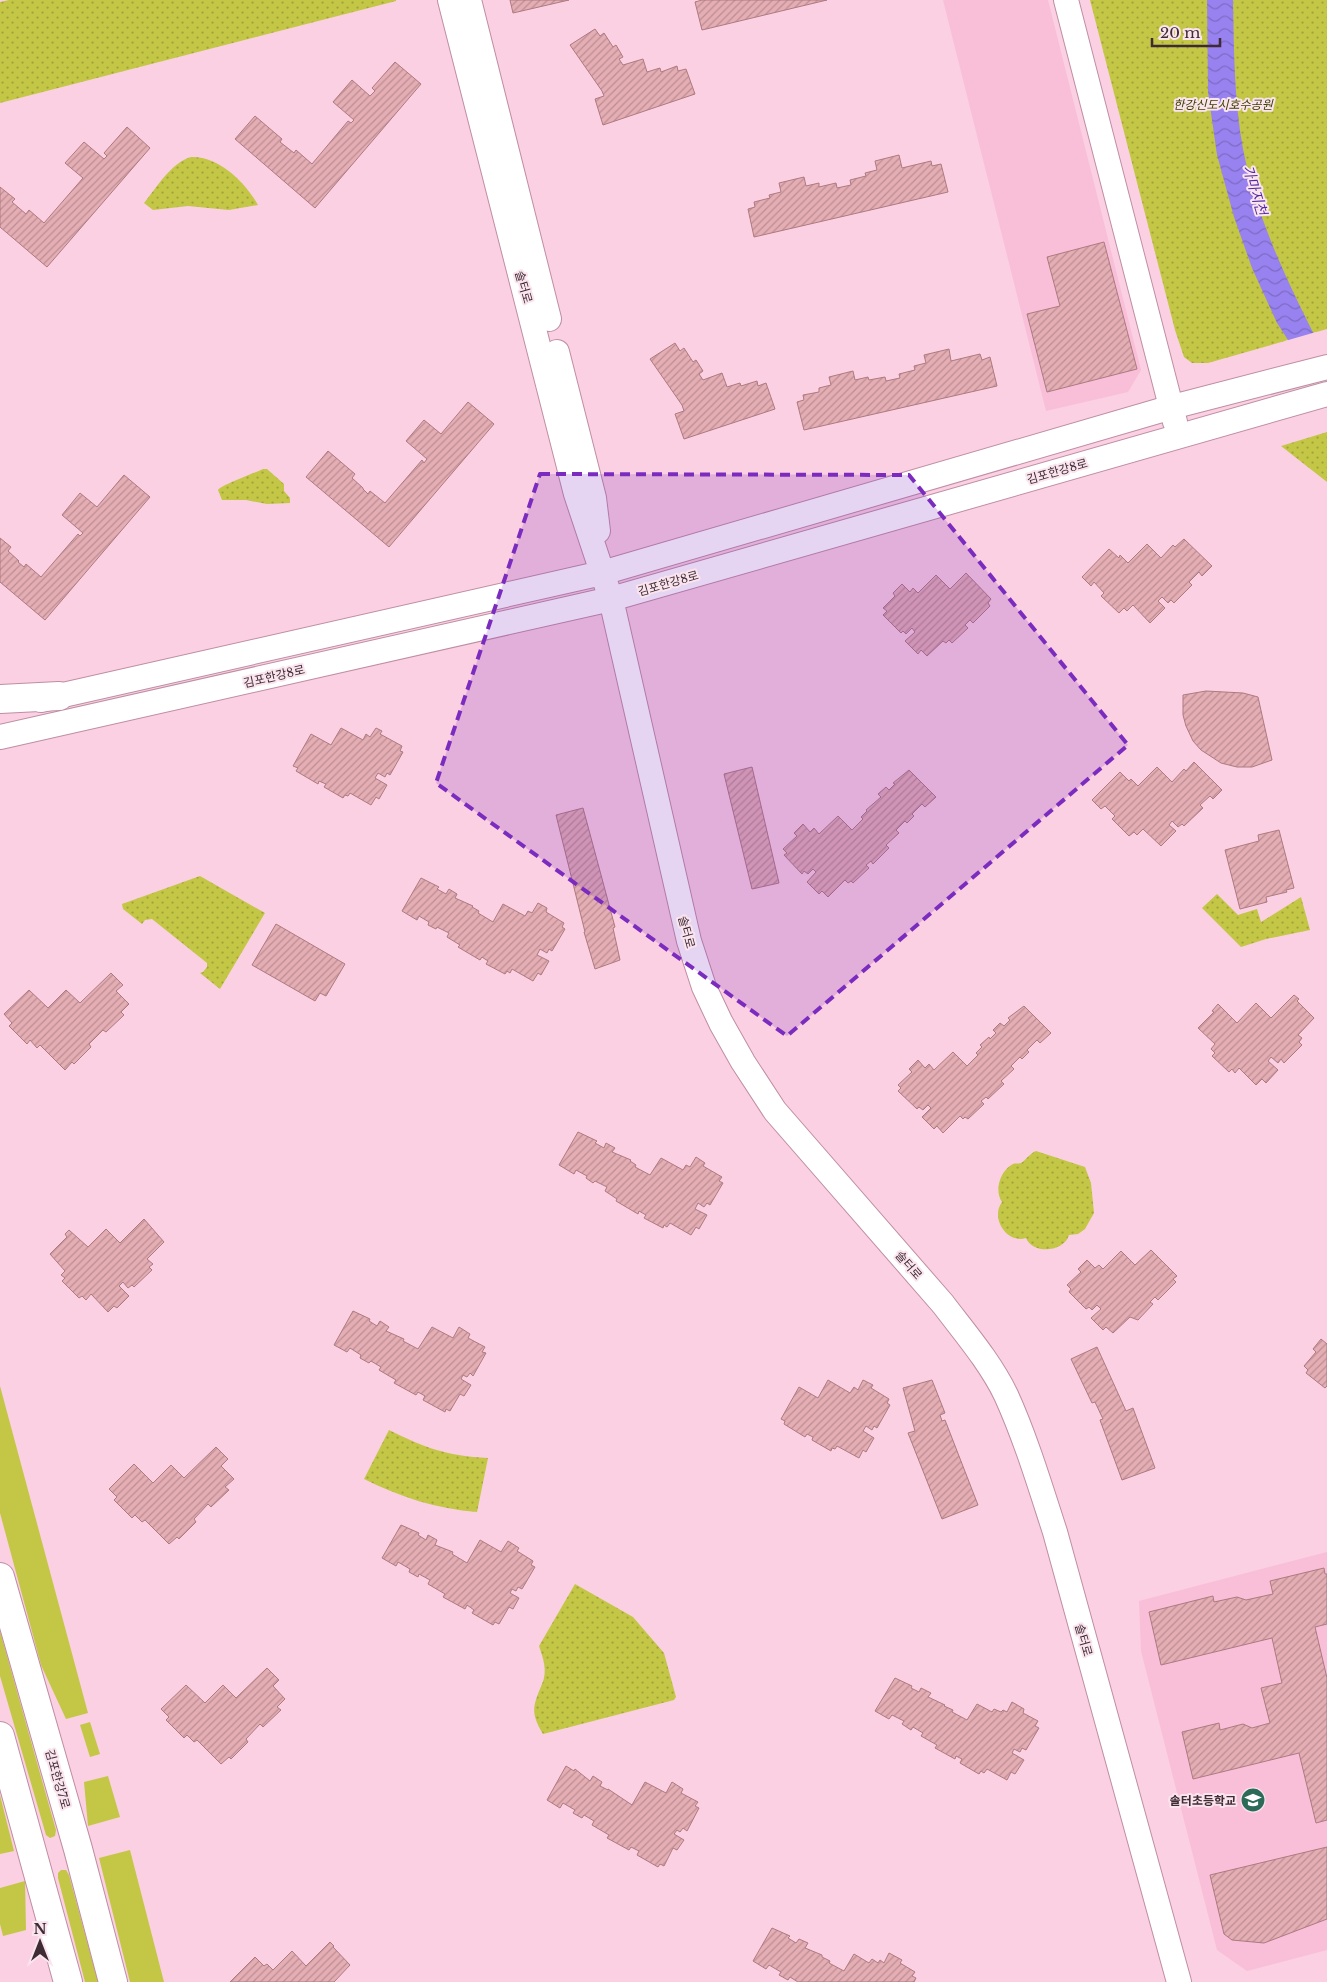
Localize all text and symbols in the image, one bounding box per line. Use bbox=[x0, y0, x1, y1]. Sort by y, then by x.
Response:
scale bar bbox=[1152, 15, 1220, 47]
text: 20 m bbox=[1160, 23, 1200, 42]
park label: 한강신도시호수공원 bbox=[1173, 97, 1274, 112]
water label: 가마지천 bbox=[1239, 163, 1271, 218]
street label: 솔터로 bbox=[512, 269, 536, 305]
street label: 김포한강8로 bbox=[1025, 455, 1089, 487]
street label: 김포한강8로 bbox=[636, 567, 700, 599]
street label: 김포한강8로 bbox=[242, 662, 306, 690]
street label: 솔터로 bbox=[675, 914, 699, 950]
street label: 솔터로 bbox=[892, 1248, 926, 1282]
street label: 솔터로 bbox=[1072, 1622, 1096, 1658]
street label: 김포한강7로 bbox=[42, 1748, 74, 1810]
school or university icon: 솔터초등학교 bbox=[1240, 1787, 1266, 1813]
place label: 솔터초등학교 bbox=[1170, 1793, 1236, 1808]
north arrow bbox=[15, 1917, 65, 1967]
text: N bbox=[33, 1920, 47, 1938]

